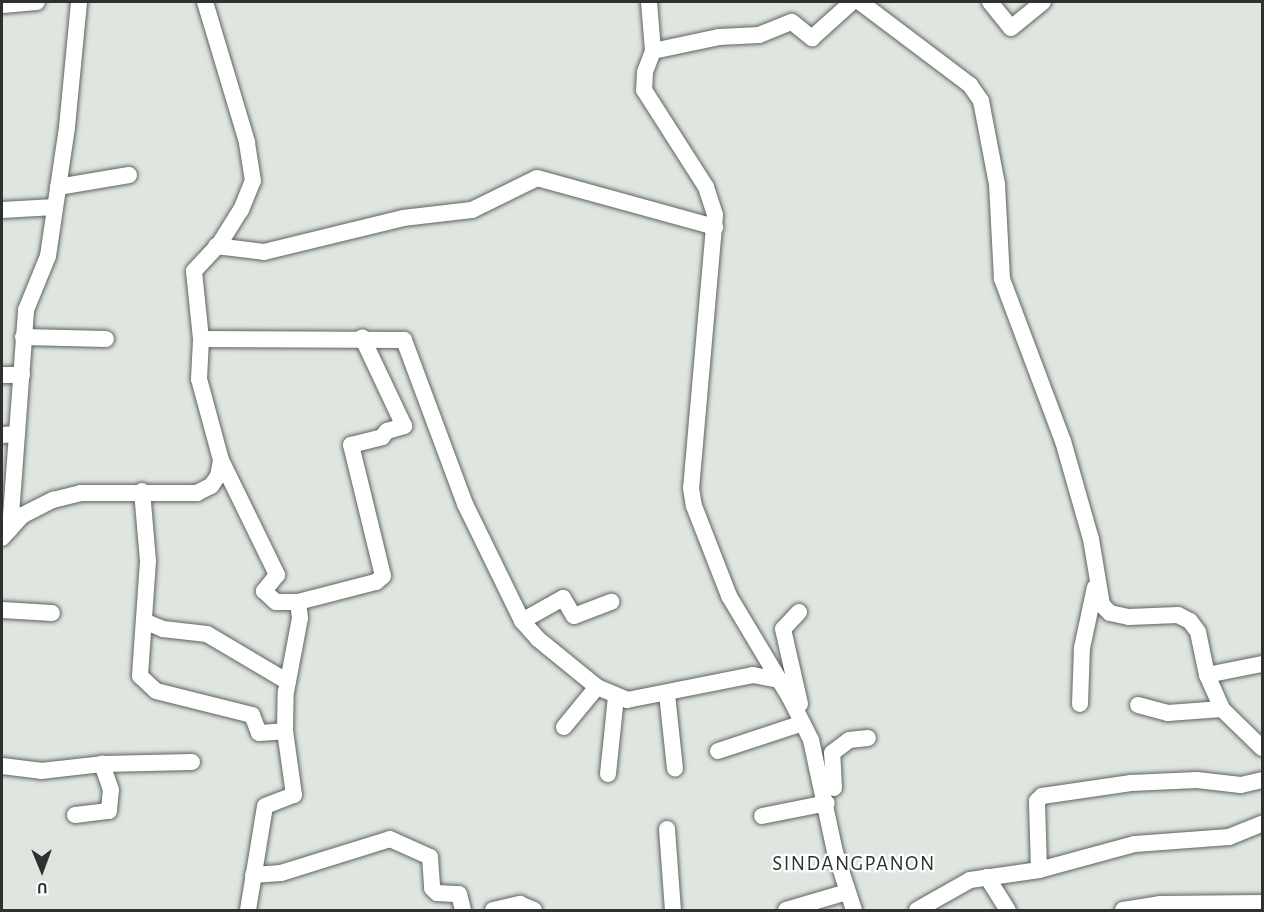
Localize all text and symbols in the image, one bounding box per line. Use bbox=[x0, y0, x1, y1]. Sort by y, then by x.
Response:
north arrow bbox=[12, 840, 72, 900]
district label: SINDANGPANON bbox=[772, 851, 936, 877]
text: U bbox=[37, 880, 48, 896]

